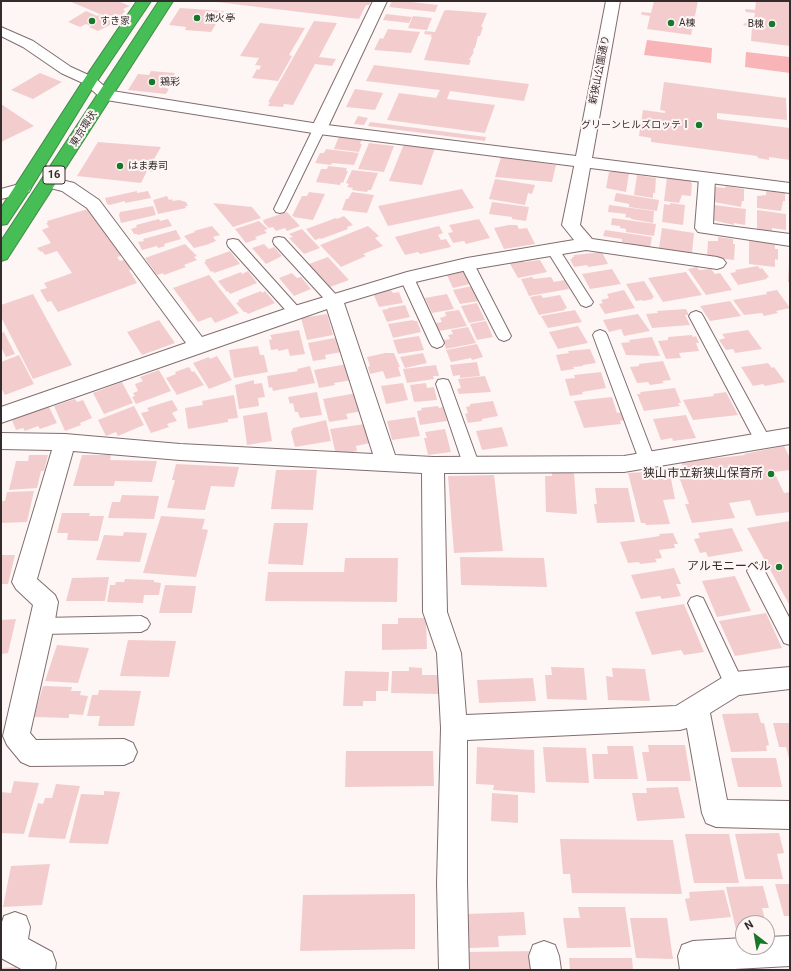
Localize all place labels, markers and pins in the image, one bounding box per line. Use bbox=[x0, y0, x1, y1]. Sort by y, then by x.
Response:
place label: 煉火亭 bbox=[205, 12, 235, 24]
marker: 煉火亭 bbox=[192, 13, 202, 23]
place label: すき家 bbox=[100, 15, 130, 27]
marker: すき家 bbox=[87, 16, 97, 26]
place label: A棟 bbox=[679, 17, 696, 29]
marker: A棟 bbox=[666, 18, 676, 28]
place label: B棟 bbox=[748, 18, 764, 30]
marker: B棟 bbox=[767, 19, 777, 29]
place label: 鶏彩 bbox=[160, 76, 180, 88]
marker: 鶏彩 bbox=[147, 77, 157, 87]
place label: グリーンヒルズロッテⅠ bbox=[581, 119, 691, 131]
marker: グリーンヒルズロッテⅠ bbox=[694, 120, 704, 130]
place label: はま寿司 bbox=[128, 160, 168, 172]
marker: はま寿司 bbox=[115, 161, 125, 171]
place label: 狭山市立新狭山保育所 bbox=[643, 467, 763, 481]
marker: 狭山市立新狭山保育所 bbox=[766, 469, 776, 479]
place label: アルモニーベル bbox=[687, 560, 771, 574]
marker: アルモニーベル bbox=[774, 562, 784, 572]

